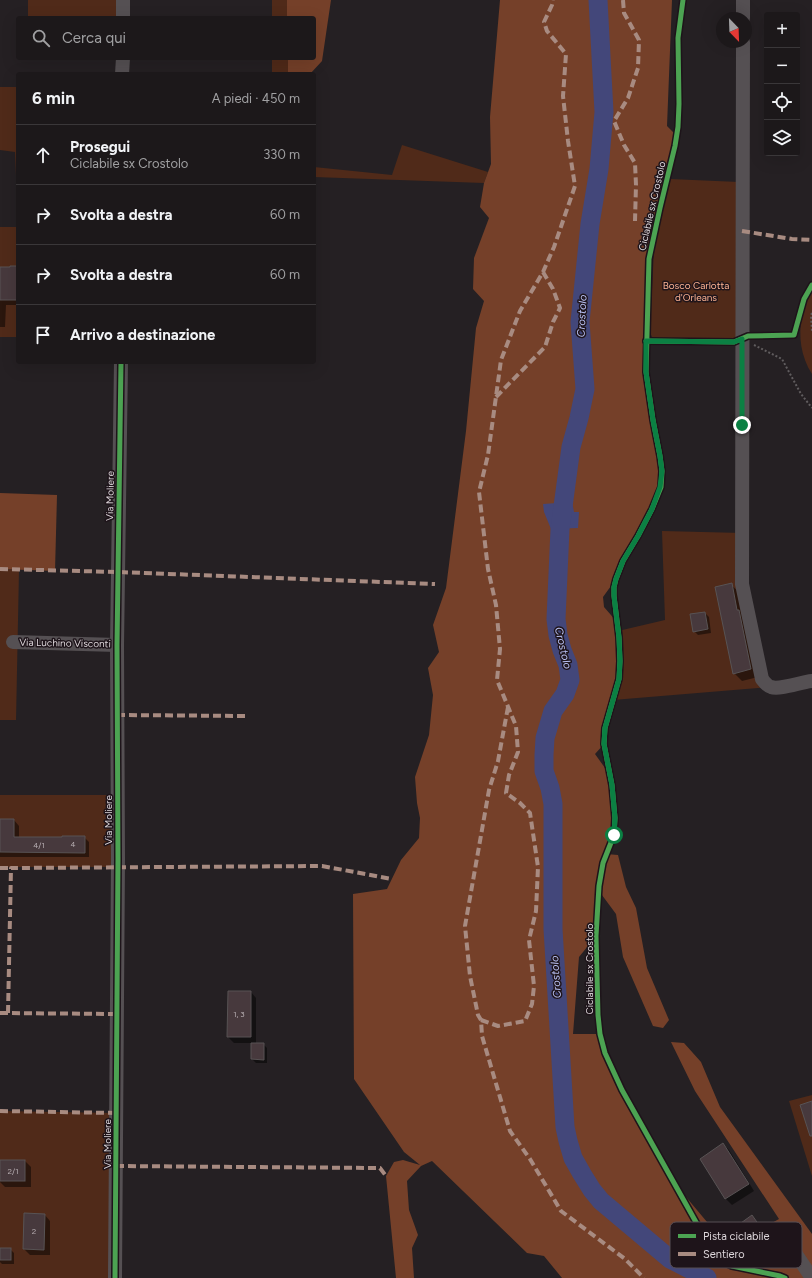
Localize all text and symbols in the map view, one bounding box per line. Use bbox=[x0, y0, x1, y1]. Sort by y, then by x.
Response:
north arrow bbox=[716, 12, 752, 48]
map controls bbox=[764, 12, 800, 156]
button: + bbox=[764, 12, 800, 48]
search box bbox=[16, 16, 316, 60]
icon: search bbox=[30, 27, 52, 49]
text: Cerca qui bbox=[62, 29, 126, 47]
button: − bbox=[764, 48, 800, 84]
button: locate bbox=[764, 84, 800, 120]
text: 6 min bbox=[32, 88, 75, 108]
text: A piedi · 450 m bbox=[212, 91, 300, 106]
button: layers bbox=[764, 120, 800, 156]
text: Prosegui bbox=[70, 138, 130, 156]
icon: ahead bbox=[32, 144, 54, 166]
text: 330 m bbox=[263, 147, 300, 162]
text: Ciclabile sx Crostolo bbox=[70, 156, 188, 171]
street label: Ciclabile sx Crostolo bbox=[635, 160, 669, 252]
icon: right bbox=[32, 204, 54, 226]
text: Svolta a destra bbox=[70, 206, 173, 224]
text: 60 m bbox=[270, 207, 300, 222]
icon: right bbox=[32, 264, 54, 286]
text: Svolta a destra bbox=[70, 266, 173, 284]
text: 60 m bbox=[270, 267, 300, 282]
park label: Bosco Carlotta d'Orleans bbox=[663, 279, 729, 304]
water label: Crostolo bbox=[574, 294, 590, 338]
icon: arrive bbox=[32, 324, 54, 346]
text: Arrivo a destinazione bbox=[70, 326, 215, 344]
route end bbox=[733, 416, 751, 434]
street label: Via Moliere bbox=[103, 470, 117, 521]
water label: Crostolo bbox=[552, 626, 574, 671]
street label: Via Luchino Visconti bbox=[19, 636, 111, 650]
street label: Via Moliere bbox=[102, 795, 115, 845]
route start bbox=[605, 826, 623, 844]
house number: 4 bbox=[71, 839, 76, 849]
house number: 4/1 bbox=[33, 840, 45, 850]
street label: Ciclabile sx Crostolo bbox=[583, 923, 596, 1015]
water label: Crostolo bbox=[548, 955, 564, 999]
house number: 1, 3 bbox=[233, 1009, 245, 1019]
street label: Via Moliere bbox=[101, 1119, 114, 1169]
house number: 2/1 bbox=[8, 1166, 18, 1176]
legend bbox=[670, 1222, 802, 1268]
house number: 2 bbox=[32, 1226, 36, 1236]
text: Pista ciclabile bbox=[703, 1230, 769, 1243]
text: Sentiero bbox=[703, 1248, 745, 1261]

